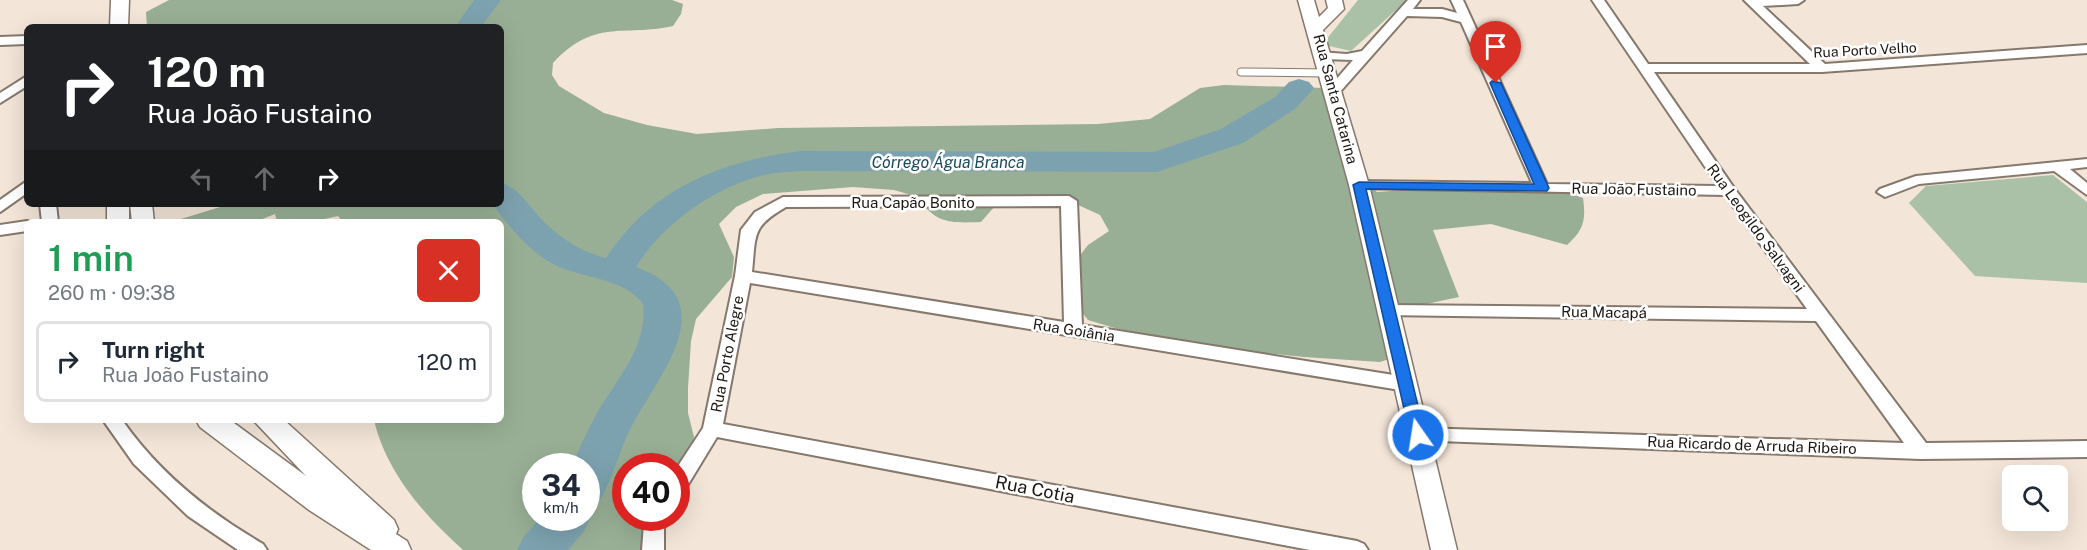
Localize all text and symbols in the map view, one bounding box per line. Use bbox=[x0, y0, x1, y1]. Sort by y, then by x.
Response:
pin bbox=[1470, 21, 1521, 83]
icon: arrive bbox=[1479, 30, 1512, 63]
street label: Rua Santa Catarina bbox=[1310, 32, 1362, 166]
street label: Rua Porto Velho bbox=[1813, 39, 1917, 61]
text: 120 m bbox=[147, 47, 266, 96]
icon: right bbox=[48, 48, 126, 126]
text: Rua João Fustaino bbox=[147, 97, 372, 129]
water label: Córrego Água Branca bbox=[871, 152, 1025, 172]
street label: Rua Leogildo Salvagni bbox=[1704, 161, 1808, 295]
icon: left bbox=[185, 162, 218, 195]
icon: ahead bbox=[248, 162, 281, 195]
icon: right bbox=[311, 162, 344, 195]
street label: Rua João Fustaino bbox=[1571, 179, 1697, 199]
street label: Rua Capão Bonito bbox=[851, 194, 975, 211]
text: 1 min bbox=[48, 237, 134, 279]
button: close bbox=[417, 239, 480, 302]
text: 260 m · 09:38 bbox=[48, 281, 175, 305]
street label: Rua Porto Alegre bbox=[707, 294, 747, 414]
street label: Rua Macapá bbox=[1561, 303, 1647, 321]
street label: Rua Goiânia bbox=[1032, 315, 1116, 345]
text: Turn right bbox=[102, 337, 205, 363]
icon: right bbox=[51, 345, 84, 378]
text: 120 m bbox=[417, 349, 477, 375]
text: Rua João Fustaino bbox=[102, 363, 269, 387]
position arrow bbox=[1386, 403, 1450, 467]
street label: Rua Ricardo de Arruda Ribeiro bbox=[1647, 433, 1857, 457]
speed limit sign: 40 bbox=[612, 453, 690, 531]
map controls bbox=[2002, 465, 2068, 531]
button: search bbox=[2002, 465, 2068, 531]
text: 34 bbox=[541, 467, 581, 503]
street label: Rua Cotia bbox=[994, 471, 1076, 507]
text: km/h bbox=[543, 499, 579, 516]

